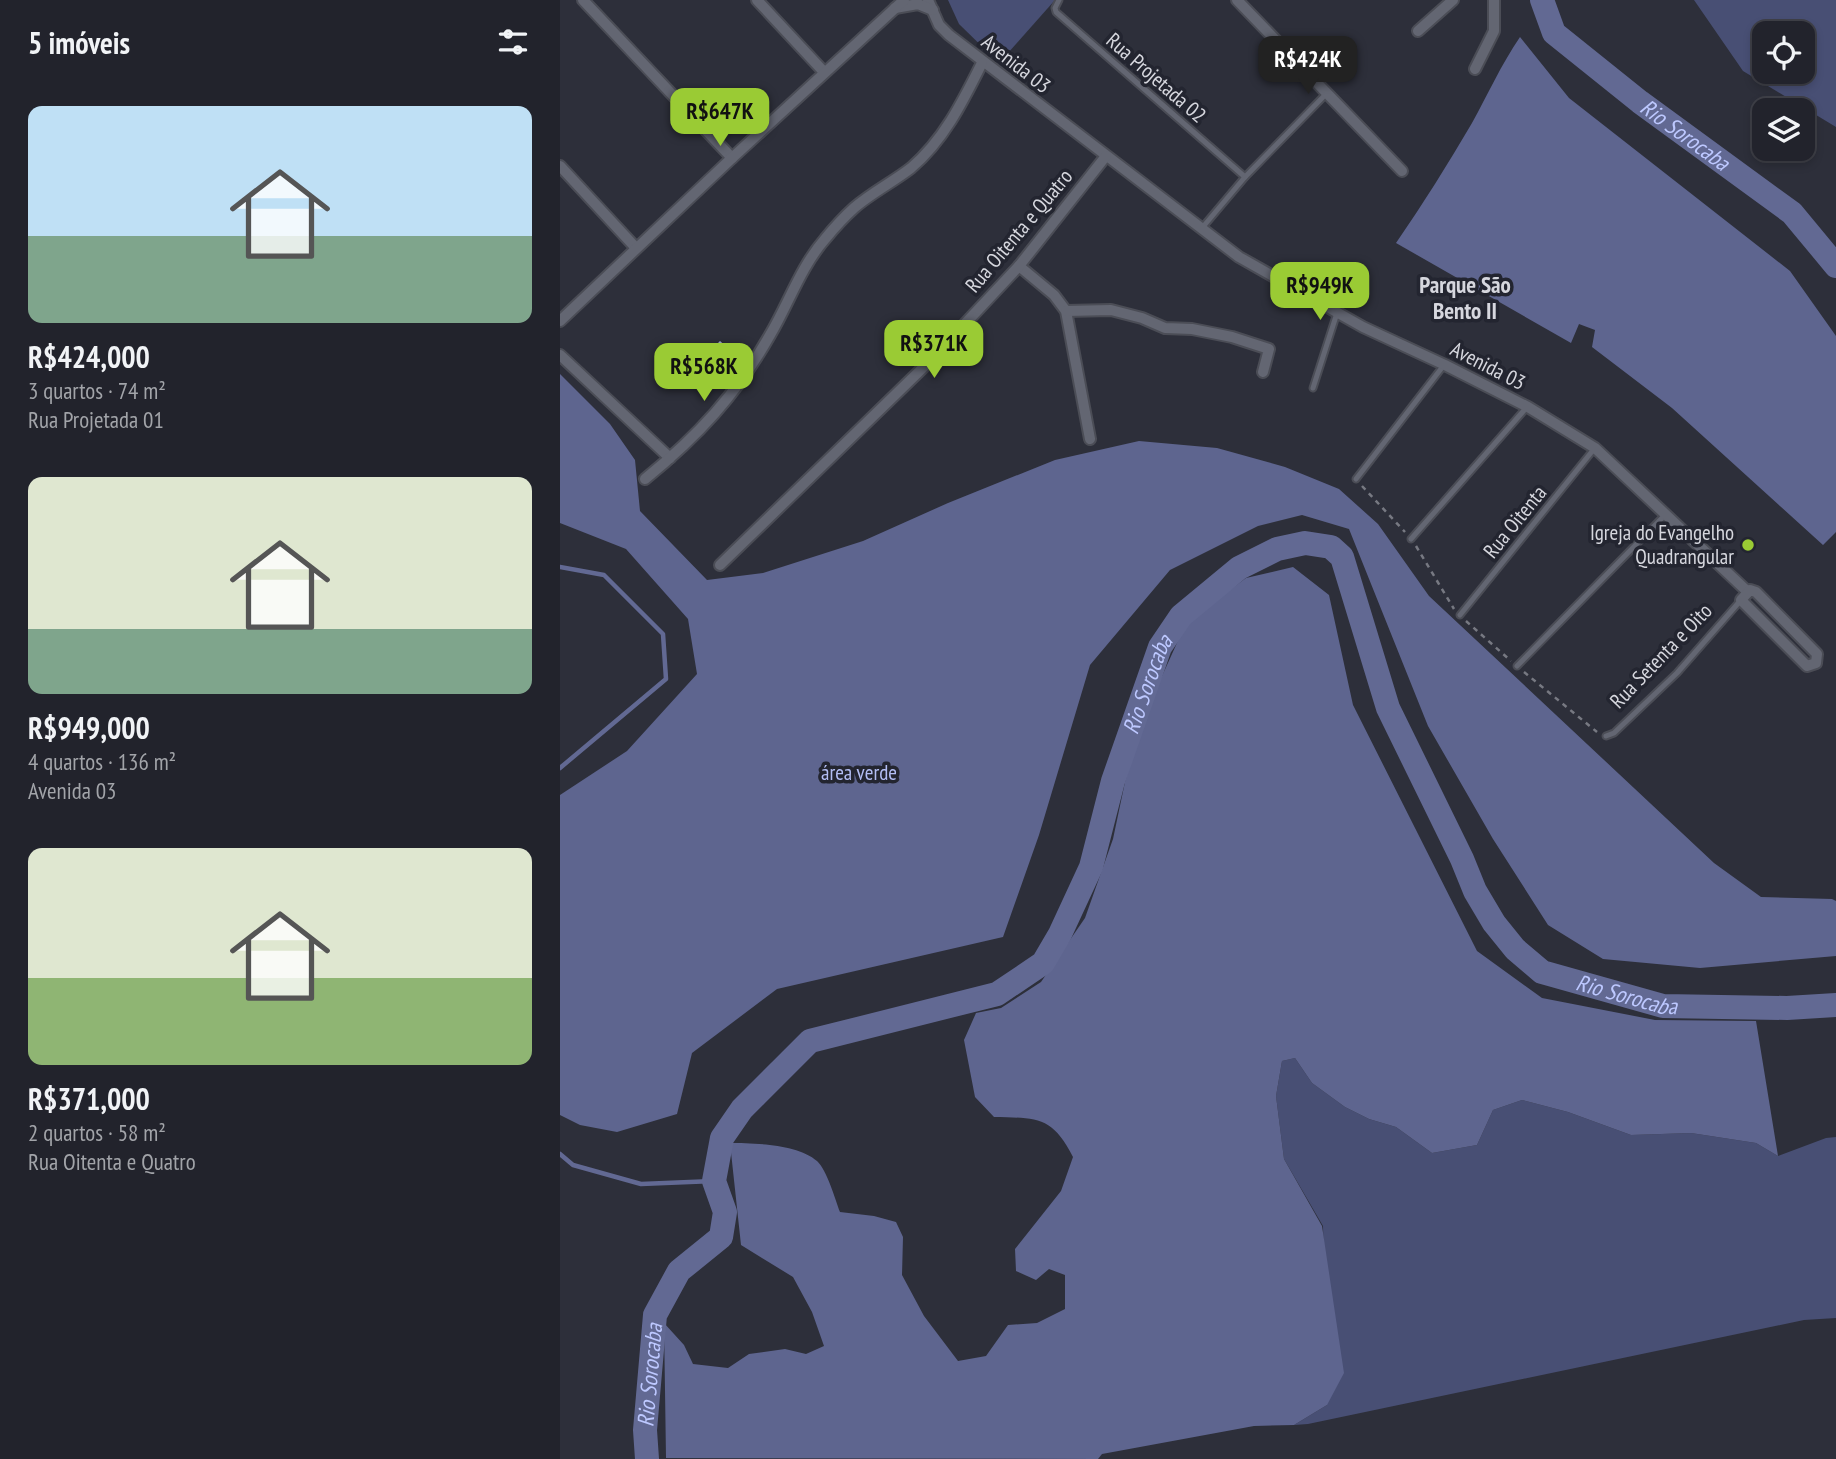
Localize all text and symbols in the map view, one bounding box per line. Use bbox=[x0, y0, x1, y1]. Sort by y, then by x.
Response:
map controls bbox=[1752, 21, 1815, 161]
button: locate bbox=[1752, 21, 1815, 84]
text: 5 imóveis bbox=[28, 23, 130, 62]
icon: filters bbox=[494, 23, 532, 61]
street label: Rua Projetada 02 bbox=[1101, 27, 1212, 128]
street label: Avenida 03 bbox=[976, 28, 1056, 99]
pin: R$424K bbox=[1251, 36, 1365, 96]
text: R$424K bbox=[1274, 44, 1342, 73]
pin: R$647K bbox=[663, 88, 777, 148]
water label: Rio Sorocaba bbox=[1635, 92, 1737, 178]
text: R$647K bbox=[686, 96, 754, 125]
button: layers bbox=[1752, 98, 1815, 161]
icon: home bbox=[217, 151, 343, 277]
street label: Rua Oitenta e Quatro bbox=[959, 163, 1078, 298]
pin: R$949K bbox=[1263, 262, 1377, 322]
text: R$949K bbox=[1286, 270, 1354, 299]
district label: Parque São Bento II bbox=[1419, 270, 1511, 325]
pin: R$371K bbox=[877, 320, 991, 380]
text: R$371K bbox=[900, 328, 968, 357]
street label: Avenida 03 bbox=[1446, 335, 1530, 396]
text: R$424,000 bbox=[28, 337, 150, 376]
pin: R$568K bbox=[647, 344, 761, 403]
text: R$568K bbox=[670, 351, 738, 380]
text: 3 quartos · 74 m² bbox=[28, 376, 166, 405]
text: Rua Projetada 01 bbox=[28, 405, 164, 434]
street label: Rua Oitenta bbox=[1477, 480, 1552, 564]
place label: Igreja do Evangelho Quadrangular bbox=[1590, 519, 1734, 570]
icon: home bbox=[217, 522, 343, 648]
marker: Igreja do Evangelho Quadrangular bbox=[1740, 537, 1756, 553]
street label: Rua Setenta e Oito bbox=[1604, 597, 1717, 714]
water label: Rio Sorocaba bbox=[1116, 627, 1179, 738]
text: R$949,000 bbox=[28, 708, 150, 747]
text: 4 quartos · 136 m² bbox=[28, 747, 176, 776]
park label: área verde bbox=[821, 759, 897, 786]
text: Avenida 03 bbox=[28, 776, 116, 805]
icon: home bbox=[217, 893, 343, 1019]
water label: Rio Sorocaba bbox=[1573, 967, 1679, 1021]
text: R$371,000 bbox=[28, 1079, 150, 1118]
text: 2 quartos · 58 m² bbox=[28, 1118, 166, 1147]
text: Rua Oitenta e Quatro bbox=[28, 1147, 196, 1176]
water label: Rio Sorocaba bbox=[630, 1321, 668, 1428]

